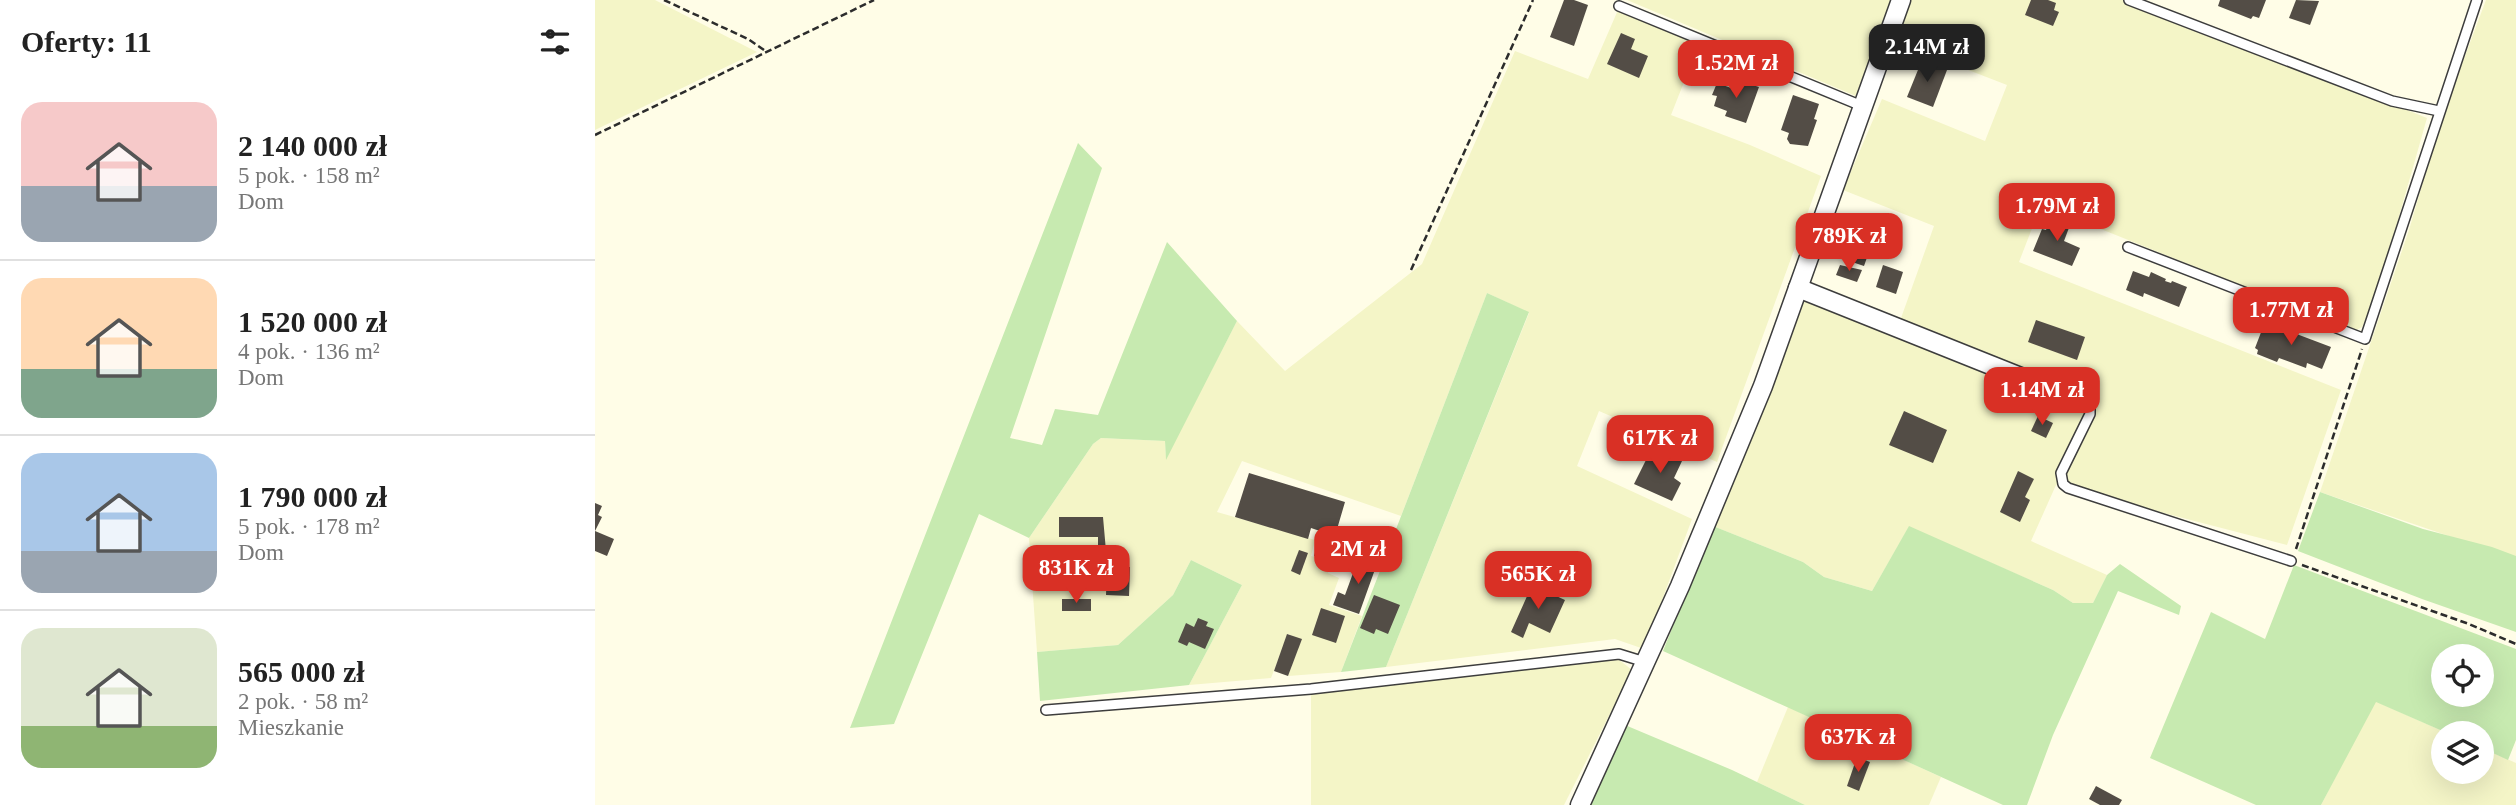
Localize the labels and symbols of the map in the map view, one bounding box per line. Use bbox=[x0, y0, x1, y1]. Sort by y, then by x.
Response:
pin: 2.14M zł bbox=[1855, 24, 1999, 84]
pin: 1.52M zł bbox=[1664, 41, 1808, 100]
pin: 1.79M zł bbox=[1985, 184, 2129, 243]
pin: 789K zł bbox=[1784, 214, 1914, 273]
pin: 1.77M zł bbox=[2219, 288, 2363, 347]
pin: 1.14M zł bbox=[1970, 368, 2114, 427]
pin: 617K zł bbox=[1595, 416, 1725, 475]
pin: 2M zł bbox=[1309, 526, 1407, 586]
pin: 831K zł bbox=[1011, 546, 1141, 605]
pin: 565K zł bbox=[1473, 552, 1603, 611]
pin: 637K zł bbox=[1793, 714, 1923, 774]

